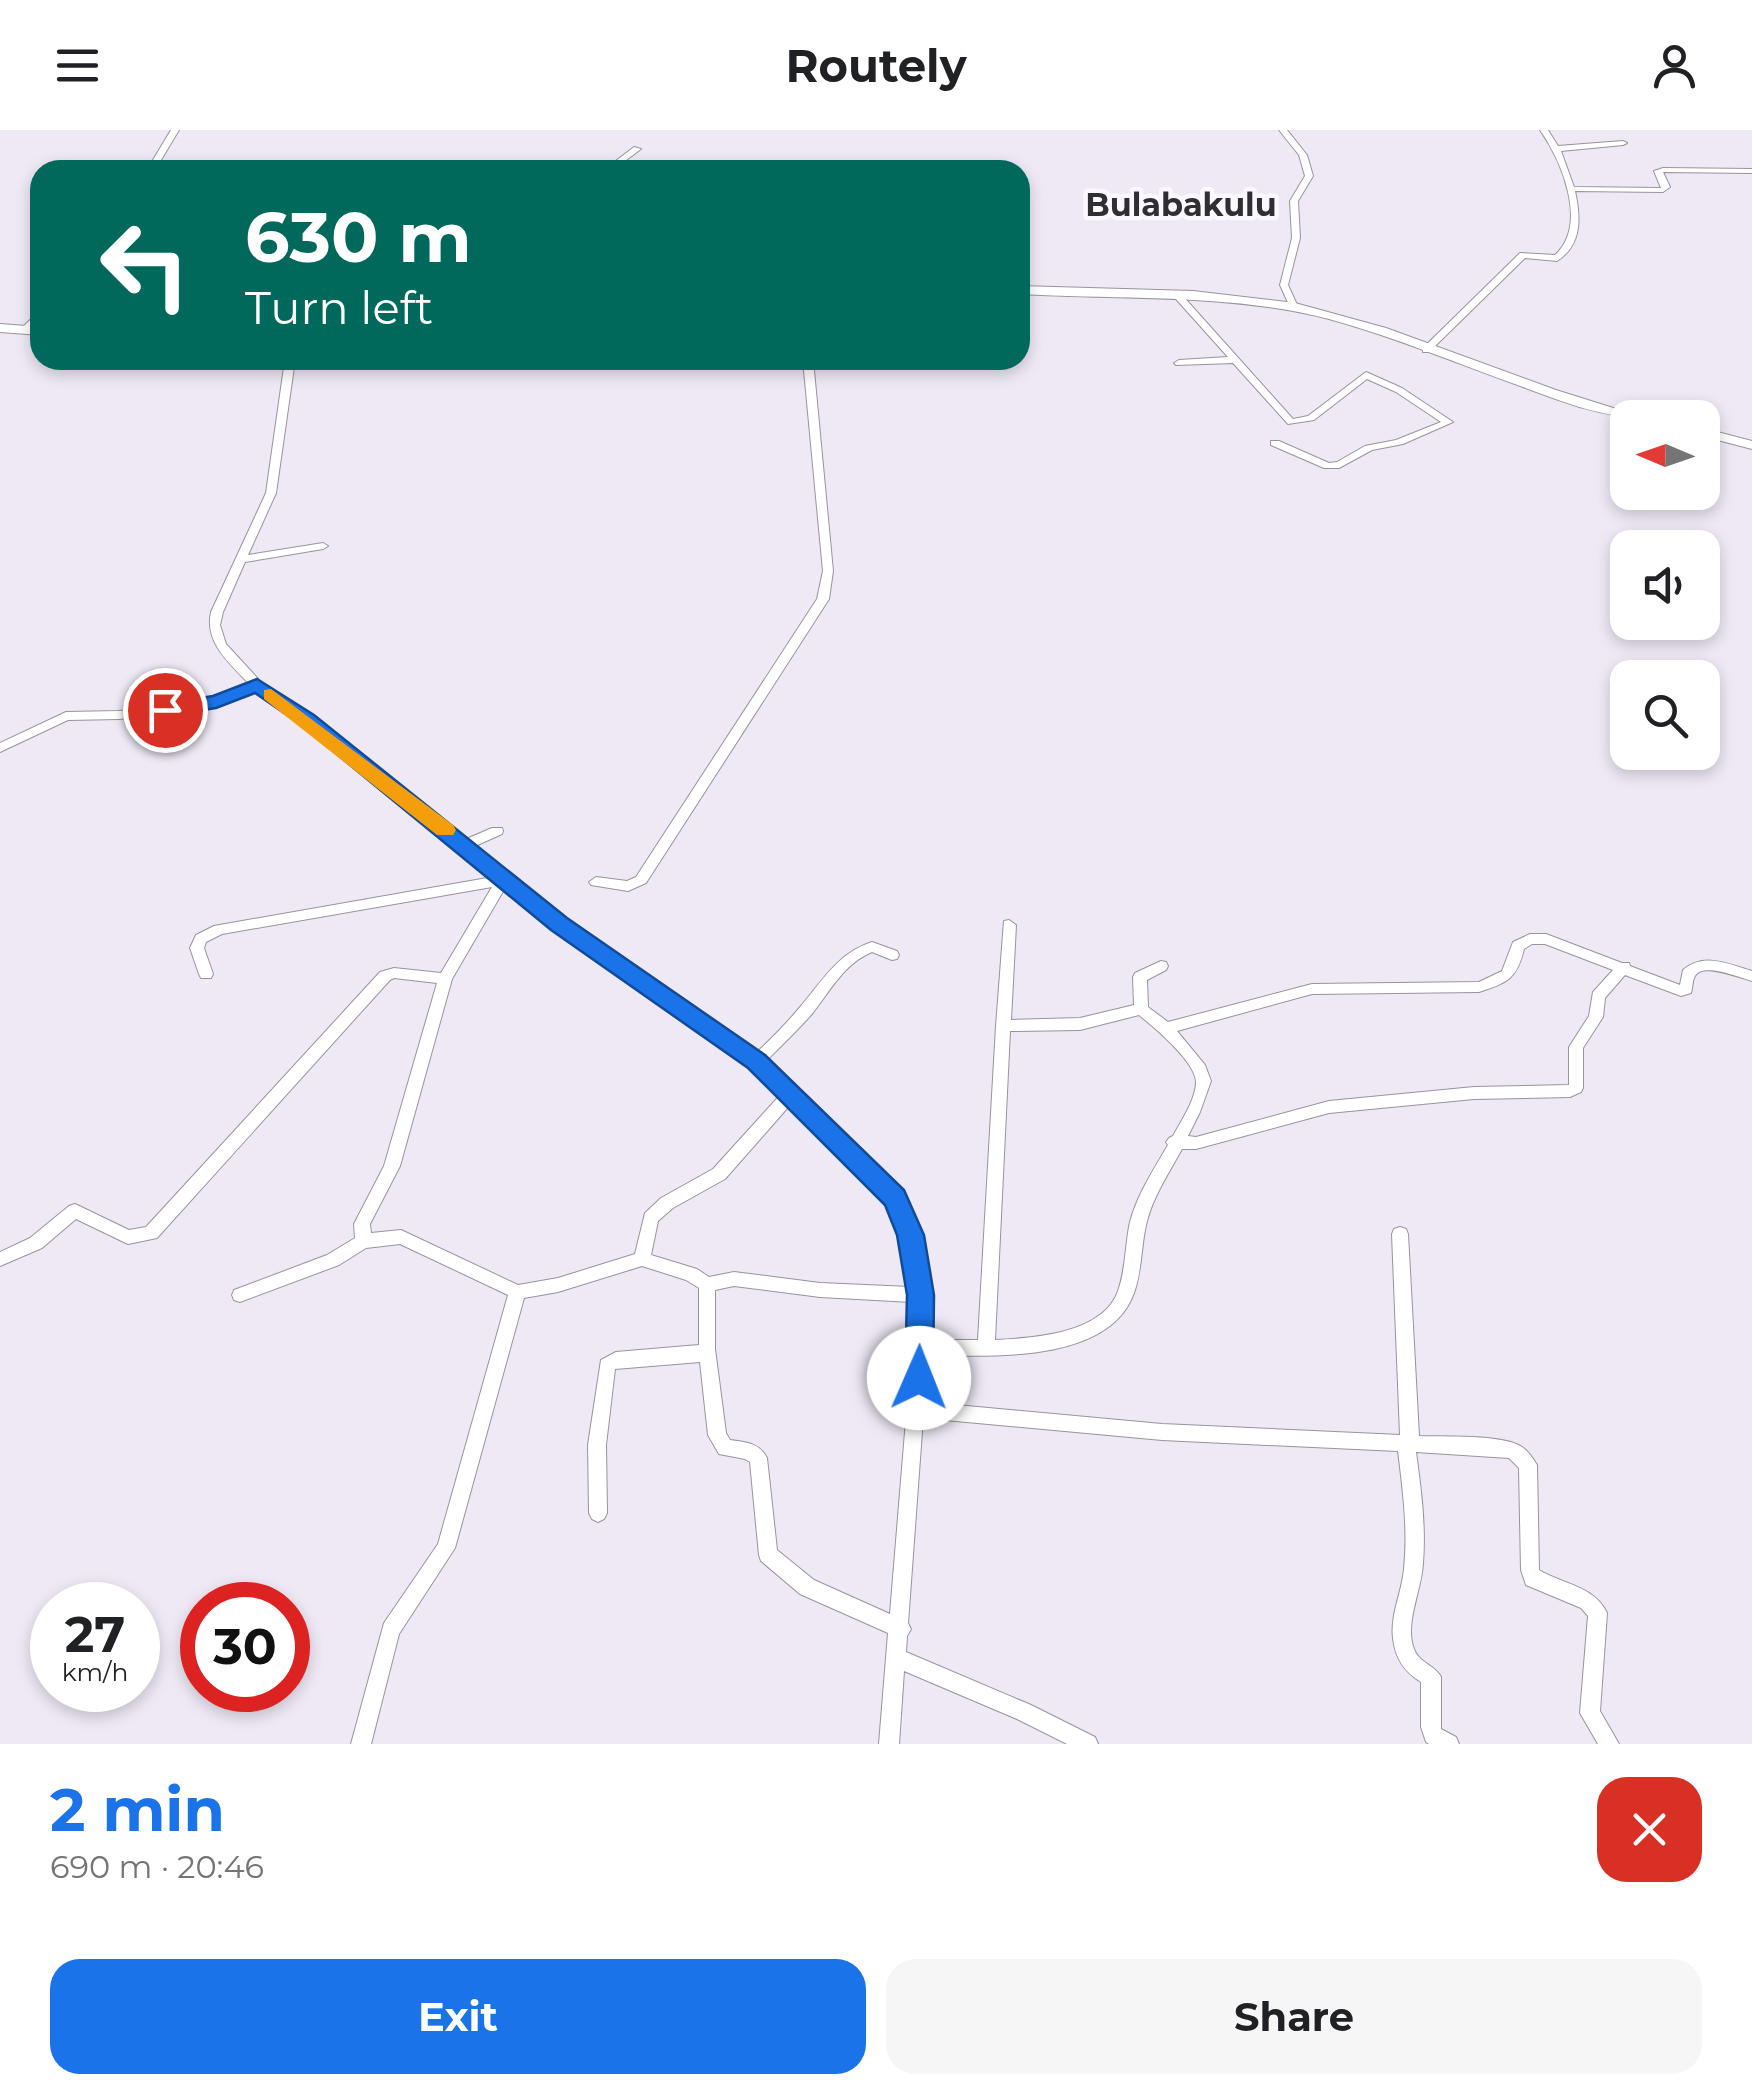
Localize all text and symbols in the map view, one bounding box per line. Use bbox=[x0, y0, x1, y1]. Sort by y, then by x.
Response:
icon: menu bbox=[50, 38, 105, 93]
text: Routely bbox=[785, 38, 967, 93]
icon: person bbox=[1647, 38, 1702, 93]
district label: Bulabakulu bbox=[1085, 185, 1277, 224]
text: 630 m bbox=[245, 194, 472, 280]
icon: left bbox=[80, 200, 210, 330]
text: Turn left bbox=[245, 280, 433, 335]
north arrow bbox=[1610, 400, 1720, 510]
map controls bbox=[1610, 400, 1720, 770]
button: sound bbox=[1610, 530, 1720, 640]
button: search bbox=[1610, 660, 1720, 770]
pin bbox=[123, 668, 208, 753]
icon: arrive bbox=[138, 683, 193, 738]
position arrow bbox=[867, 1326, 971, 1430]
speed limit sign: 30 bbox=[180, 1582, 310, 1712]
text: 27 bbox=[65, 1604, 125, 1665]
text: km/h bbox=[62, 1657, 128, 1687]
text: 2 min bbox=[50, 1773, 225, 1846]
button: close bbox=[1597, 1777, 1702, 1882]
text: 690 m · 20:46 bbox=[50, 1847, 264, 1886]
button: Exit bbox=[50, 1959, 866, 2074]
button: Share bbox=[886, 1959, 1702, 2074]

